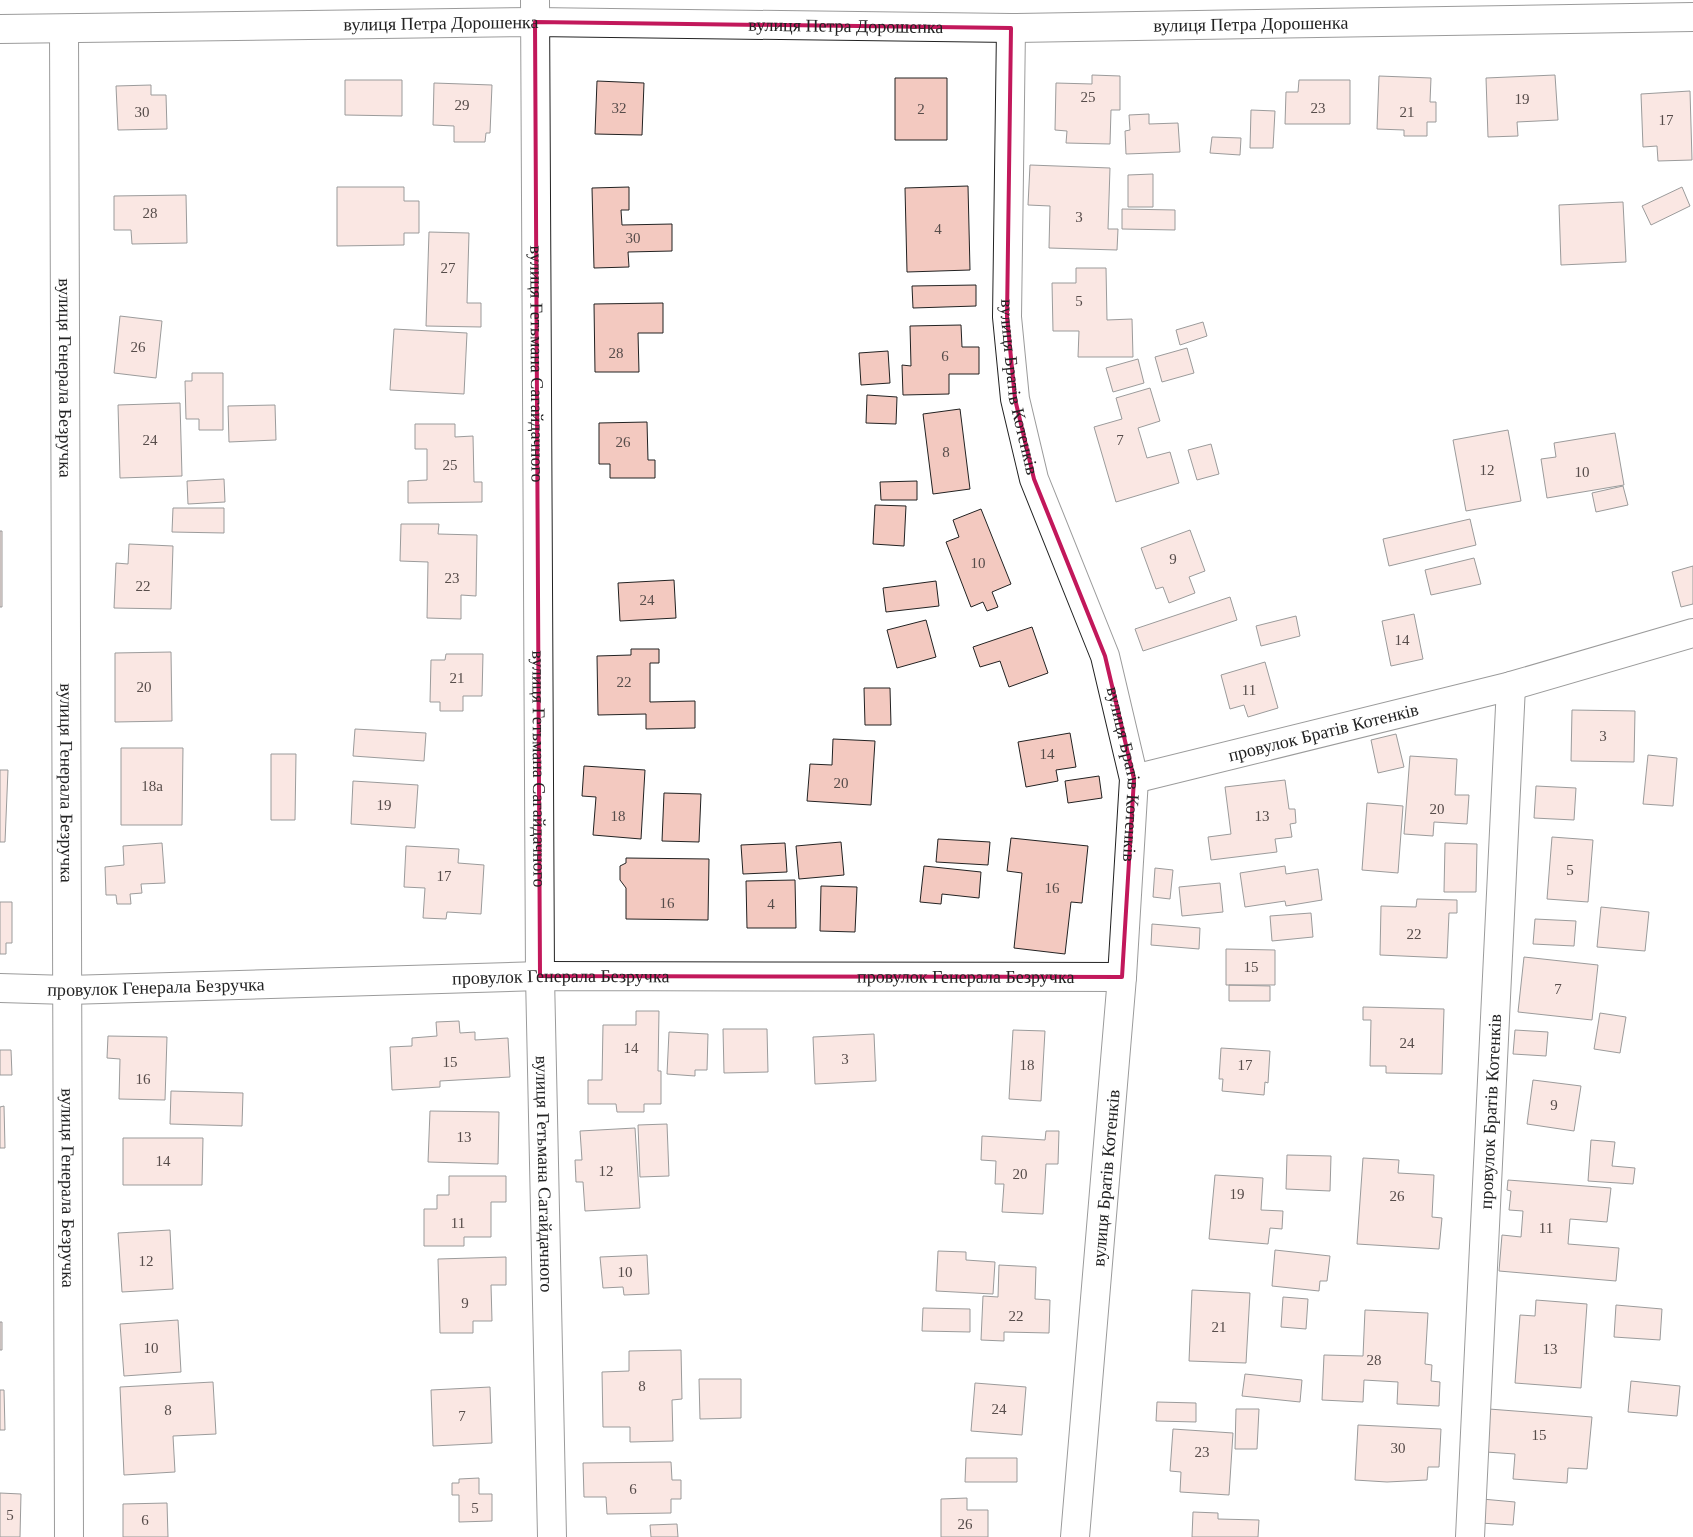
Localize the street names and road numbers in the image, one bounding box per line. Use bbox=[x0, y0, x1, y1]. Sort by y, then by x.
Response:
street label: вулиця Петра Дорошенка bbox=[343, 12, 539, 35]
street label: вулиця Петра Дорошенка bbox=[1153, 13, 1349, 36]
street label: вулиця Петра Дорошенка bbox=[748, 15, 944, 37]
street label: вулиця Гетьмана Сагайдачного bbox=[526, 246, 547, 482]
street label: вулиця Генерала Безручка bbox=[55, 278, 75, 478]
street label: вулиця Братів Котенків bbox=[997, 299, 1043, 477]
street label: вулиця Гетьмана Сагайдачного bbox=[528, 651, 550, 887]
street label: вулиця Генерала Безручка bbox=[56, 683, 77, 883]
street label: вулиця Братів Котенків bbox=[1103, 685, 1144, 863]
street label: провулок Братів Котенків bbox=[1226, 699, 1421, 765]
street label: провулок Генерала Безручка bbox=[452, 966, 669, 989]
street label: провулок Генерала Безручка bbox=[857, 967, 1074, 987]
street label: провулок Генерала Безручка bbox=[47, 974, 265, 1000]
street label: провулок Братів Котенків bbox=[1476, 1013, 1505, 1210]
street label: вулиця Гетьмана Сагайдачного bbox=[532, 1055, 557, 1293]
street label: вулиця Генерала Безручка bbox=[58, 1088, 78, 1288]
street label: вулиця Братів Котенків bbox=[1088, 1089, 1124, 1267]

